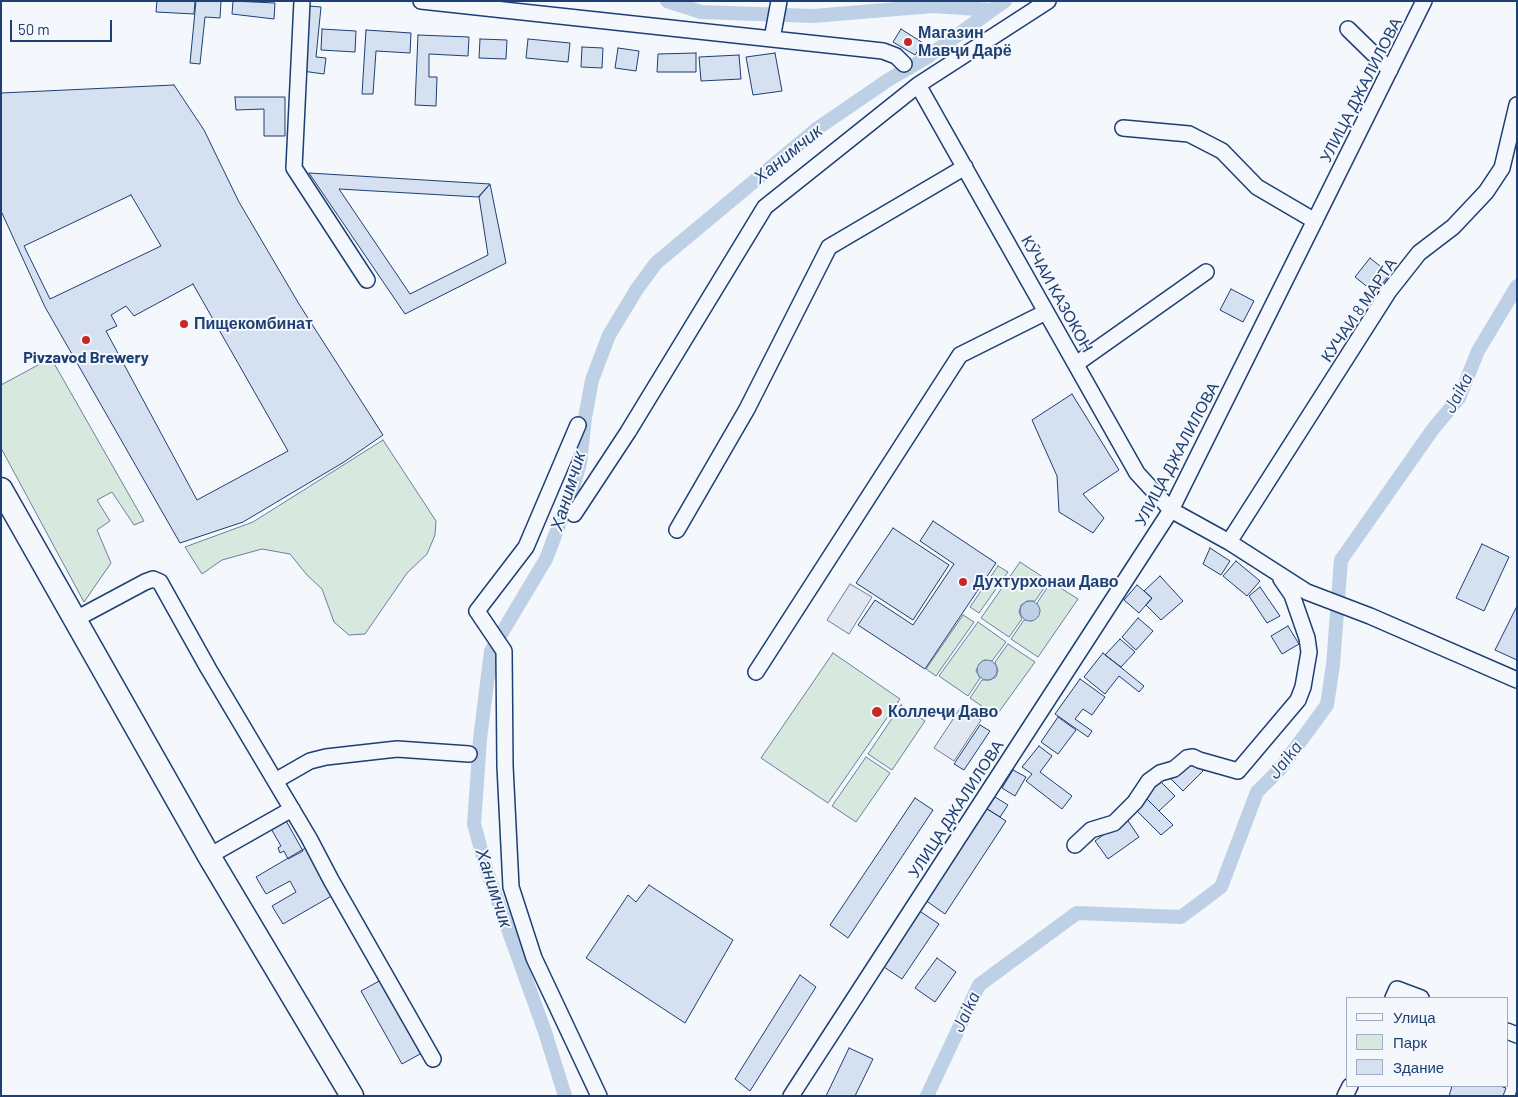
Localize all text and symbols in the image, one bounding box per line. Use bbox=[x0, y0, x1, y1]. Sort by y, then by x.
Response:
scale bar bbox=[12, 10, 115, 42]
street label: УЛИЦА ДЖАЛИЛОВА bbox=[1316, 14, 1406, 166]
text: 50 m bbox=[18, 20, 50, 38]
place label: Магазин Мавҷи Дарё bbox=[918, 23, 1012, 61]
marker: Магазин Мавҷи Дарё bbox=[902, 36, 914, 48]
water label: Ханимчик bbox=[749, 120, 827, 188]
street label: КӮЧАИ КАЗОКОН bbox=[1017, 232, 1097, 356]
street label: КУЧАИ 8 МАРТА bbox=[1317, 254, 1401, 366]
place label: Пищекомбинат bbox=[194, 314, 313, 334]
marker: Пищекомбинат bbox=[178, 318, 190, 330]
marker: Pivzavod Brewery bbox=[80, 334, 92, 346]
place label: Pivzavod Brewery bbox=[23, 348, 149, 368]
water label: Jaika bbox=[1439, 369, 1477, 417]
street label: УЛИЦА ДЖАЛИЛОВА bbox=[1131, 379, 1223, 529]
water label: Ханимчик bbox=[546, 449, 590, 533]
place label: Духтурхонаи Даво bbox=[973, 572, 1119, 592]
marker: Духтурхонаи Даво bbox=[957, 576, 969, 588]
place label: Коллеҷи Даво bbox=[888, 702, 998, 722]
marker: Коллеҷи Даво bbox=[870, 705, 884, 719]
street label: УЛИЦА ДЖАЛИЛОВА bbox=[904, 737, 1008, 881]
water label: Jaika bbox=[1263, 737, 1307, 783]
water label: Ханимчик bbox=[471, 846, 517, 930]
water label: Jaika bbox=[947, 988, 985, 1036]
legend bbox=[1346, 997, 1508, 1087]
text: Улица bbox=[1393, 1008, 1436, 1026]
text: Парк bbox=[1393, 1033, 1427, 1051]
text: Здание bbox=[1393, 1058, 1444, 1076]

